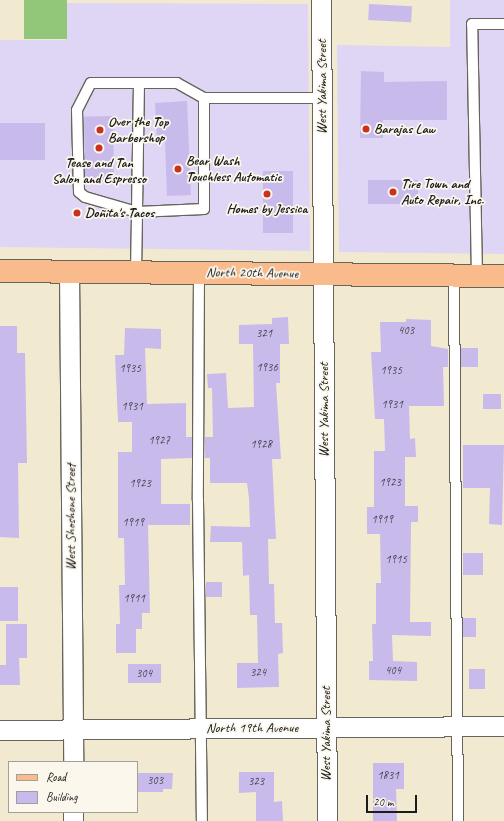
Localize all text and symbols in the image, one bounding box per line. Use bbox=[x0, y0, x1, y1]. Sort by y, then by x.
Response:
street label: West Yakima Street bbox=[314, 39, 330, 135]
place label: Over the Top Barbershop bbox=[108, 114, 168, 146]
place label: Barajas Law bbox=[374, 121, 435, 137]
marker: Barajas Law bbox=[361, 124, 371, 134]
marker: Over the Top Barbershop bbox=[95, 125, 105, 135]
marker: Tease and Tan Salon and Espresso bbox=[94, 143, 104, 153]
place label: Bear Wash Touchless Automatic bbox=[186, 153, 282, 186]
place label: Tease and Tan Salon and Espresso bbox=[52, 155, 146, 188]
marker: Bear Wash Touchless Automatic bbox=[173, 164, 183, 174]
place label: Tire Town and Auto Repair, Inc. bbox=[401, 176, 483, 208]
marker: Tire Town and Auto Repair, Inc. bbox=[388, 187, 398, 197]
marker: Homes by Jessica bbox=[262, 189, 272, 199]
place label: Homes by Jessica bbox=[226, 201, 308, 217]
place label: Doñita's Tacos bbox=[85, 205, 154, 221]
marker: Doñita's Tacos bbox=[72, 208, 82, 218]
street label: North 20th Avenue bbox=[206, 264, 298, 282]
house number: 403 bbox=[398, 324, 414, 338]
house number: 321 bbox=[256, 327, 272, 341]
house number: 1936 bbox=[256, 361, 278, 375]
house number: 1935 bbox=[119, 362, 141, 376]
street label: West Yakima Street bbox=[316, 362, 332, 458]
house number: 1935 bbox=[380, 364, 402, 378]
house number: 1931 bbox=[381, 398, 403, 412]
house number: 1931 bbox=[121, 400, 143, 414]
house number: 1927 bbox=[148, 434, 170, 448]
house number: 1928 bbox=[250, 438, 272, 452]
street label: West Shoshone Street bbox=[63, 464, 79, 570]
house number: 1923 bbox=[379, 476, 401, 490]
house number: 1923 bbox=[129, 477, 151, 491]
house number: 1919 bbox=[371, 513, 393, 527]
house number: 1919 bbox=[122, 516, 144, 530]
house number: 1915 bbox=[385, 553, 407, 567]
house number: 1911 bbox=[123, 592, 145, 606]
house number: 404 bbox=[385, 664, 401, 678]
house number: 324 bbox=[250, 666, 266, 680]
house number: 304 bbox=[136, 667, 152, 681]
street label: West Yakima Street bbox=[318, 686, 334, 782]
street label: North 19th Avenue bbox=[206, 720, 298, 736]
legend bbox=[8, 761, 138, 813]
text: Road bbox=[46, 769, 66, 785]
house number: 1831 bbox=[377, 769, 399, 783]
house number: 303 bbox=[147, 774, 163, 788]
house number: 323 bbox=[248, 775, 264, 789]
scale bar bbox=[368, 787, 419, 813]
text: Building bbox=[46, 789, 78, 805]
text: 20 m bbox=[373, 794, 393, 810]

